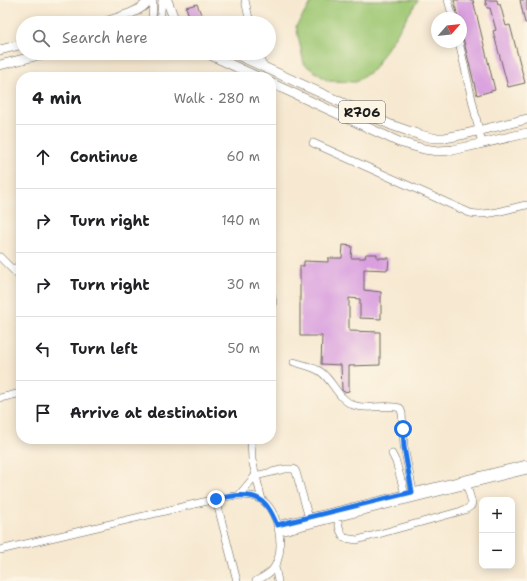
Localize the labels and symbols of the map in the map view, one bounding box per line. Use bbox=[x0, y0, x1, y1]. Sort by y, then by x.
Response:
north arrow bbox=[431, 12, 467, 48]
road number: R706 bbox=[339, 101, 385, 123]
route start bbox=[394, 420, 412, 438]
route end bbox=[207, 490, 225, 508]

